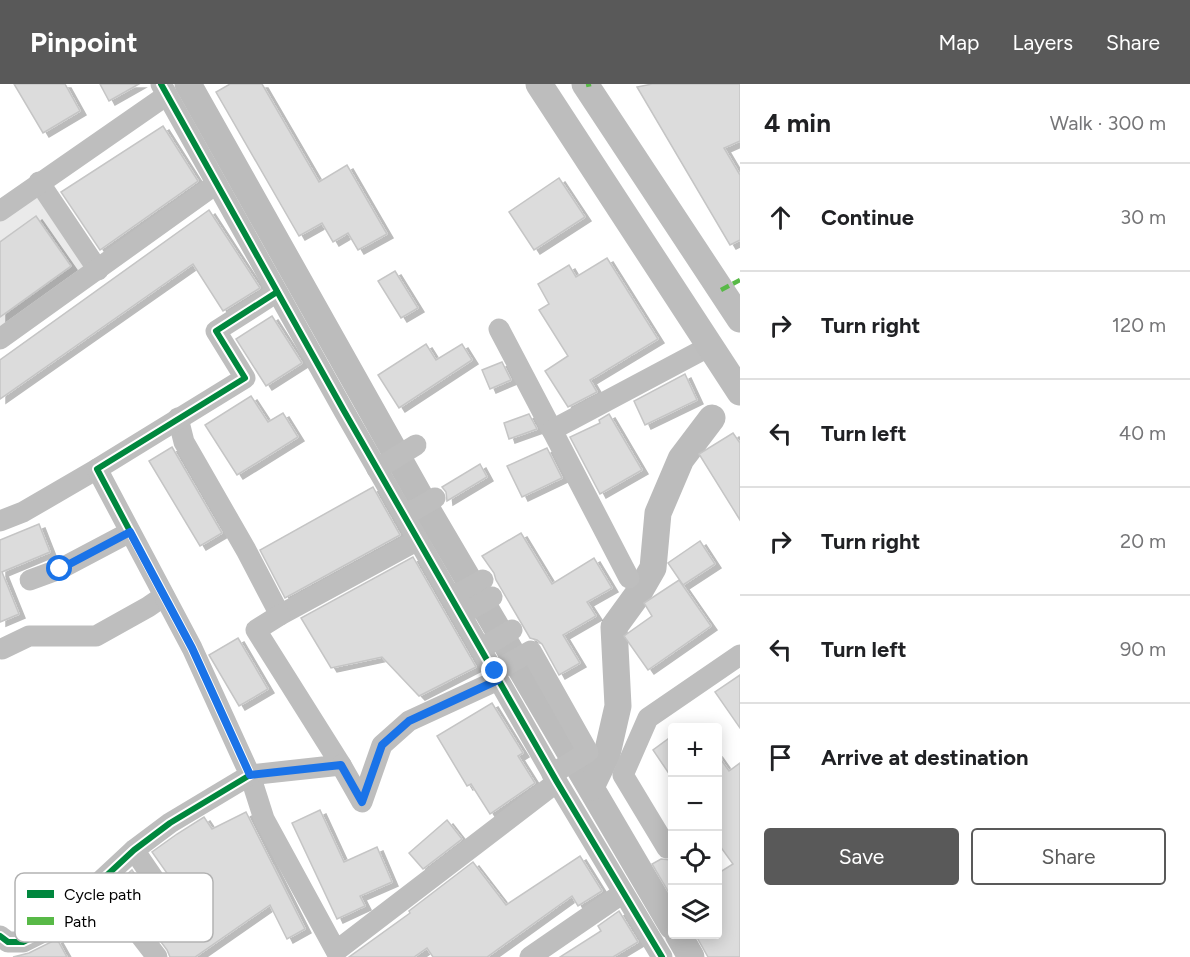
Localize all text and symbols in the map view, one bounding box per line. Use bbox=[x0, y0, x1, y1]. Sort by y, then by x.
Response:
text: Pinpoint bbox=[30, 25, 138, 59]
text: Map bbox=[939, 30, 979, 55]
text: Layers bbox=[1012, 30, 1073, 55]
text: Share bbox=[1106, 30, 1160, 55]
text: 4 min bbox=[764, 107, 831, 139]
text: Walk · 300 m bbox=[1050, 111, 1166, 135]
icon: ahead bbox=[764, 201, 797, 234]
text: Continue bbox=[821, 204, 914, 231]
text: 30 m bbox=[1120, 205, 1166, 229]
icon: right bbox=[764, 309, 797, 342]
text: Turn right bbox=[821, 312, 920, 339]
text: 120 m bbox=[1112, 313, 1166, 337]
icon: left bbox=[764, 417, 797, 450]
text: Turn left bbox=[821, 420, 907, 447]
text: 40 m bbox=[1119, 421, 1166, 445]
icon: right bbox=[764, 525, 797, 558]
text: Turn right bbox=[821, 528, 920, 555]
text: 20 m bbox=[1120, 529, 1166, 553]
route start bbox=[46, 555, 72, 581]
icon: left bbox=[764, 633, 797, 666]
text: Turn left bbox=[821, 636, 907, 663]
text: 90 m bbox=[1120, 637, 1166, 661]
route end bbox=[481, 657, 507, 683]
map controls bbox=[668, 723, 722, 939]
button: + bbox=[668, 723, 722, 777]
icon: arrive bbox=[764, 741, 797, 774]
text: Arrive at destination bbox=[821, 744, 1029, 771]
button: − bbox=[668, 777, 722, 831]
button: Save bbox=[764, 828, 959, 885]
button: Share bbox=[971, 828, 1166, 885]
button: locate bbox=[668, 831, 722, 885]
legend bbox=[15, 873, 213, 942]
text: Cycle path bbox=[64, 885, 141, 904]
button: layers bbox=[668, 885, 722, 939]
text: Path bbox=[64, 912, 96, 931]

